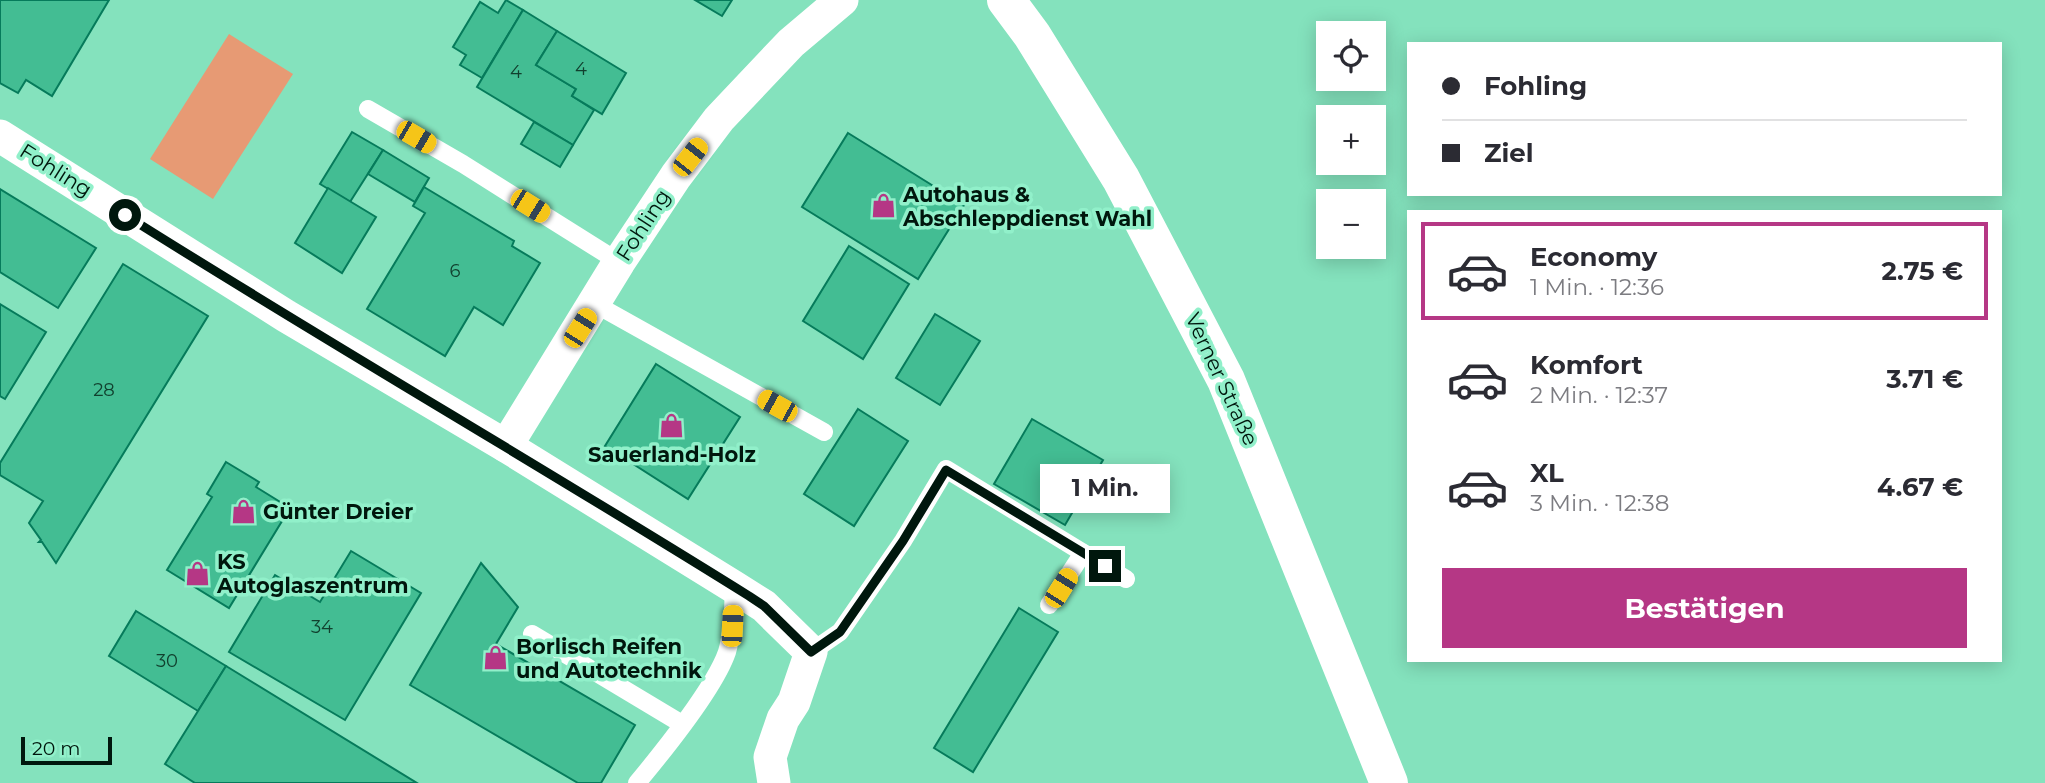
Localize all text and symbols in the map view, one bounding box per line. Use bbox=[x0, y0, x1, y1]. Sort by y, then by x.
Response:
map controls bbox=[1316, 21, 1386, 259]
button: locate bbox=[1316, 21, 1386, 91]
house number: 4 bbox=[575, 58, 587, 80]
house number: 4 bbox=[510, 61, 522, 83]
text: Fohling bbox=[1484, 70, 1587, 102]
button: + bbox=[1316, 105, 1386, 175]
car bbox=[393, 117, 440, 157]
car bbox=[669, 134, 712, 180]
text: Ziel bbox=[1484, 137, 1534, 169]
street label: Fohling bbox=[15, 138, 97, 202]
place label: Autohaus & Abschleppdienst Wahl bbox=[902, 182, 1152, 231]
street label: Fohling bbox=[611, 185, 675, 265]
car bbox=[507, 186, 554, 226]
button: − bbox=[1316, 189, 1386, 259]
shop icon: Autohaus & Abschleppdienst Wahl bbox=[869, 192, 897, 220]
route start bbox=[109, 199, 141, 231]
icon: car bbox=[1446, 240, 1509, 303]
text: Economy bbox=[1530, 241, 1657, 273]
text: 2.75 € bbox=[1881, 255, 1963, 287]
house number: 6 bbox=[450, 260, 461, 282]
text: 1 Min. · 12:36 bbox=[1530, 273, 1664, 301]
car bbox=[560, 305, 601, 351]
street label: Verner Straße bbox=[1180, 309, 1264, 449]
icon: car bbox=[1446, 348, 1509, 411]
text: Komfort bbox=[1530, 349, 1643, 381]
text: 3.71 € bbox=[1886, 363, 1963, 395]
house number: 28 bbox=[93, 379, 115, 401]
text: 2 Min. · 12:37 bbox=[1530, 381, 1668, 409]
car bbox=[754, 387, 801, 425]
shop icon: Sauerland-Holz bbox=[658, 411, 686, 439]
place label: Sauerland-Holz bbox=[588, 442, 756, 467]
icon: car bbox=[1446, 456, 1509, 519]
text: XL bbox=[1530, 457, 1564, 489]
callout: 1 Min. bbox=[1040, 464, 1170, 514]
text: 4.67 € bbox=[1877, 471, 1963, 503]
text: 1 Min. bbox=[1072, 474, 1138, 502]
text: 3 Min. · 12:38 bbox=[1530, 489, 1669, 517]
shop icon: Günter Dreier bbox=[229, 497, 257, 525]
place label: Günter Dreier bbox=[263, 499, 413, 524]
place label: KS Autoglaszentrum bbox=[216, 549, 409, 598]
route end bbox=[1089, 550, 1121, 582]
shop icon: KS Autoglaszentrum bbox=[183, 559, 211, 587]
car bbox=[1041, 565, 1082, 611]
button: Bestätigen bbox=[1442, 568, 1967, 648]
car bbox=[721, 604, 744, 648]
house number: 34 bbox=[311, 616, 333, 638]
place label: Borlisch Reifen und Autotechnik bbox=[516, 634, 702, 683]
shop icon: Borlisch Reifen und Autotechnik bbox=[482, 644, 510, 672]
house number: 30 bbox=[156, 650, 178, 672]
scale bar bbox=[21, 734, 112, 766]
text: 20 m bbox=[32, 737, 80, 760]

